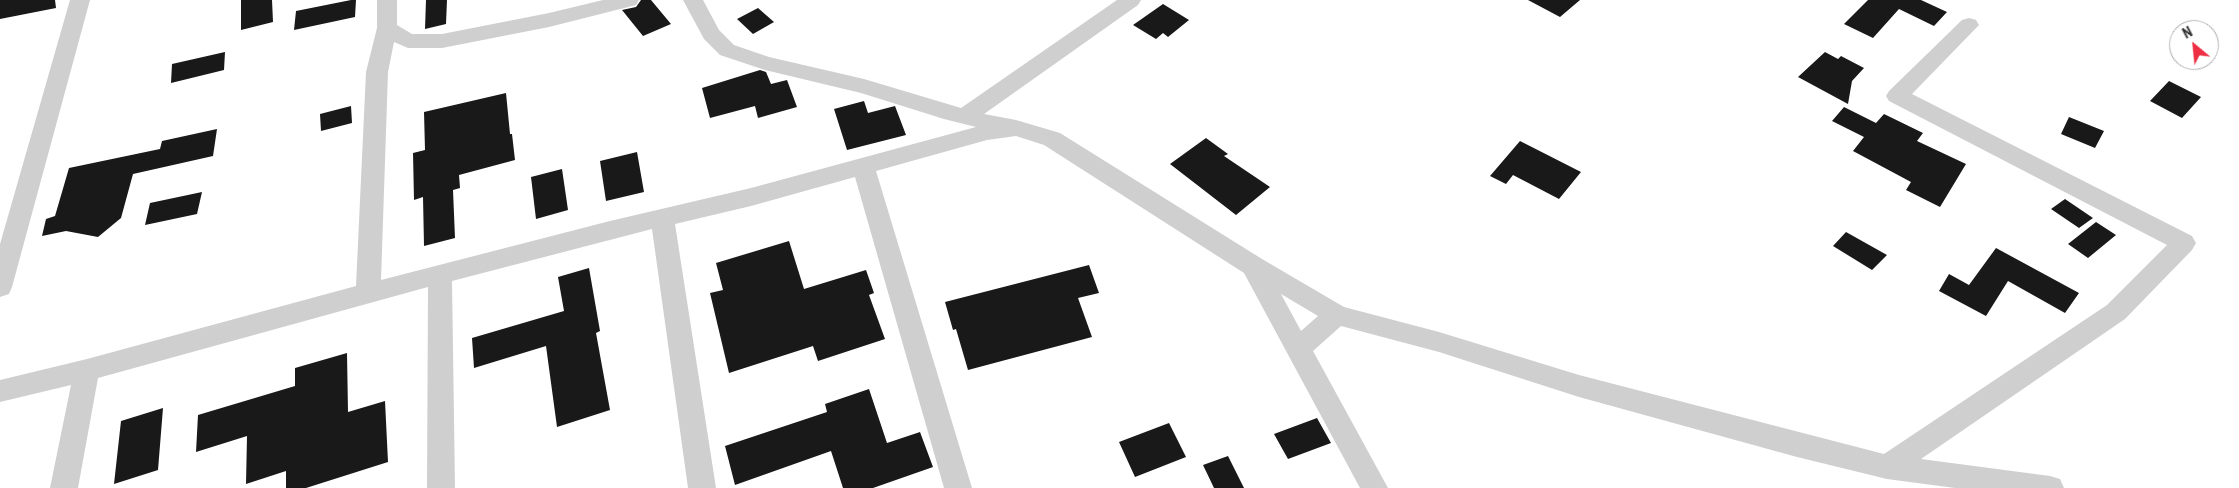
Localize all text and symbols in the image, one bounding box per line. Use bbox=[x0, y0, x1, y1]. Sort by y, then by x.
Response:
north arrow bbox=[2169, 20, 2219, 70]
text: N bbox=[2180, 24, 2195, 42]

